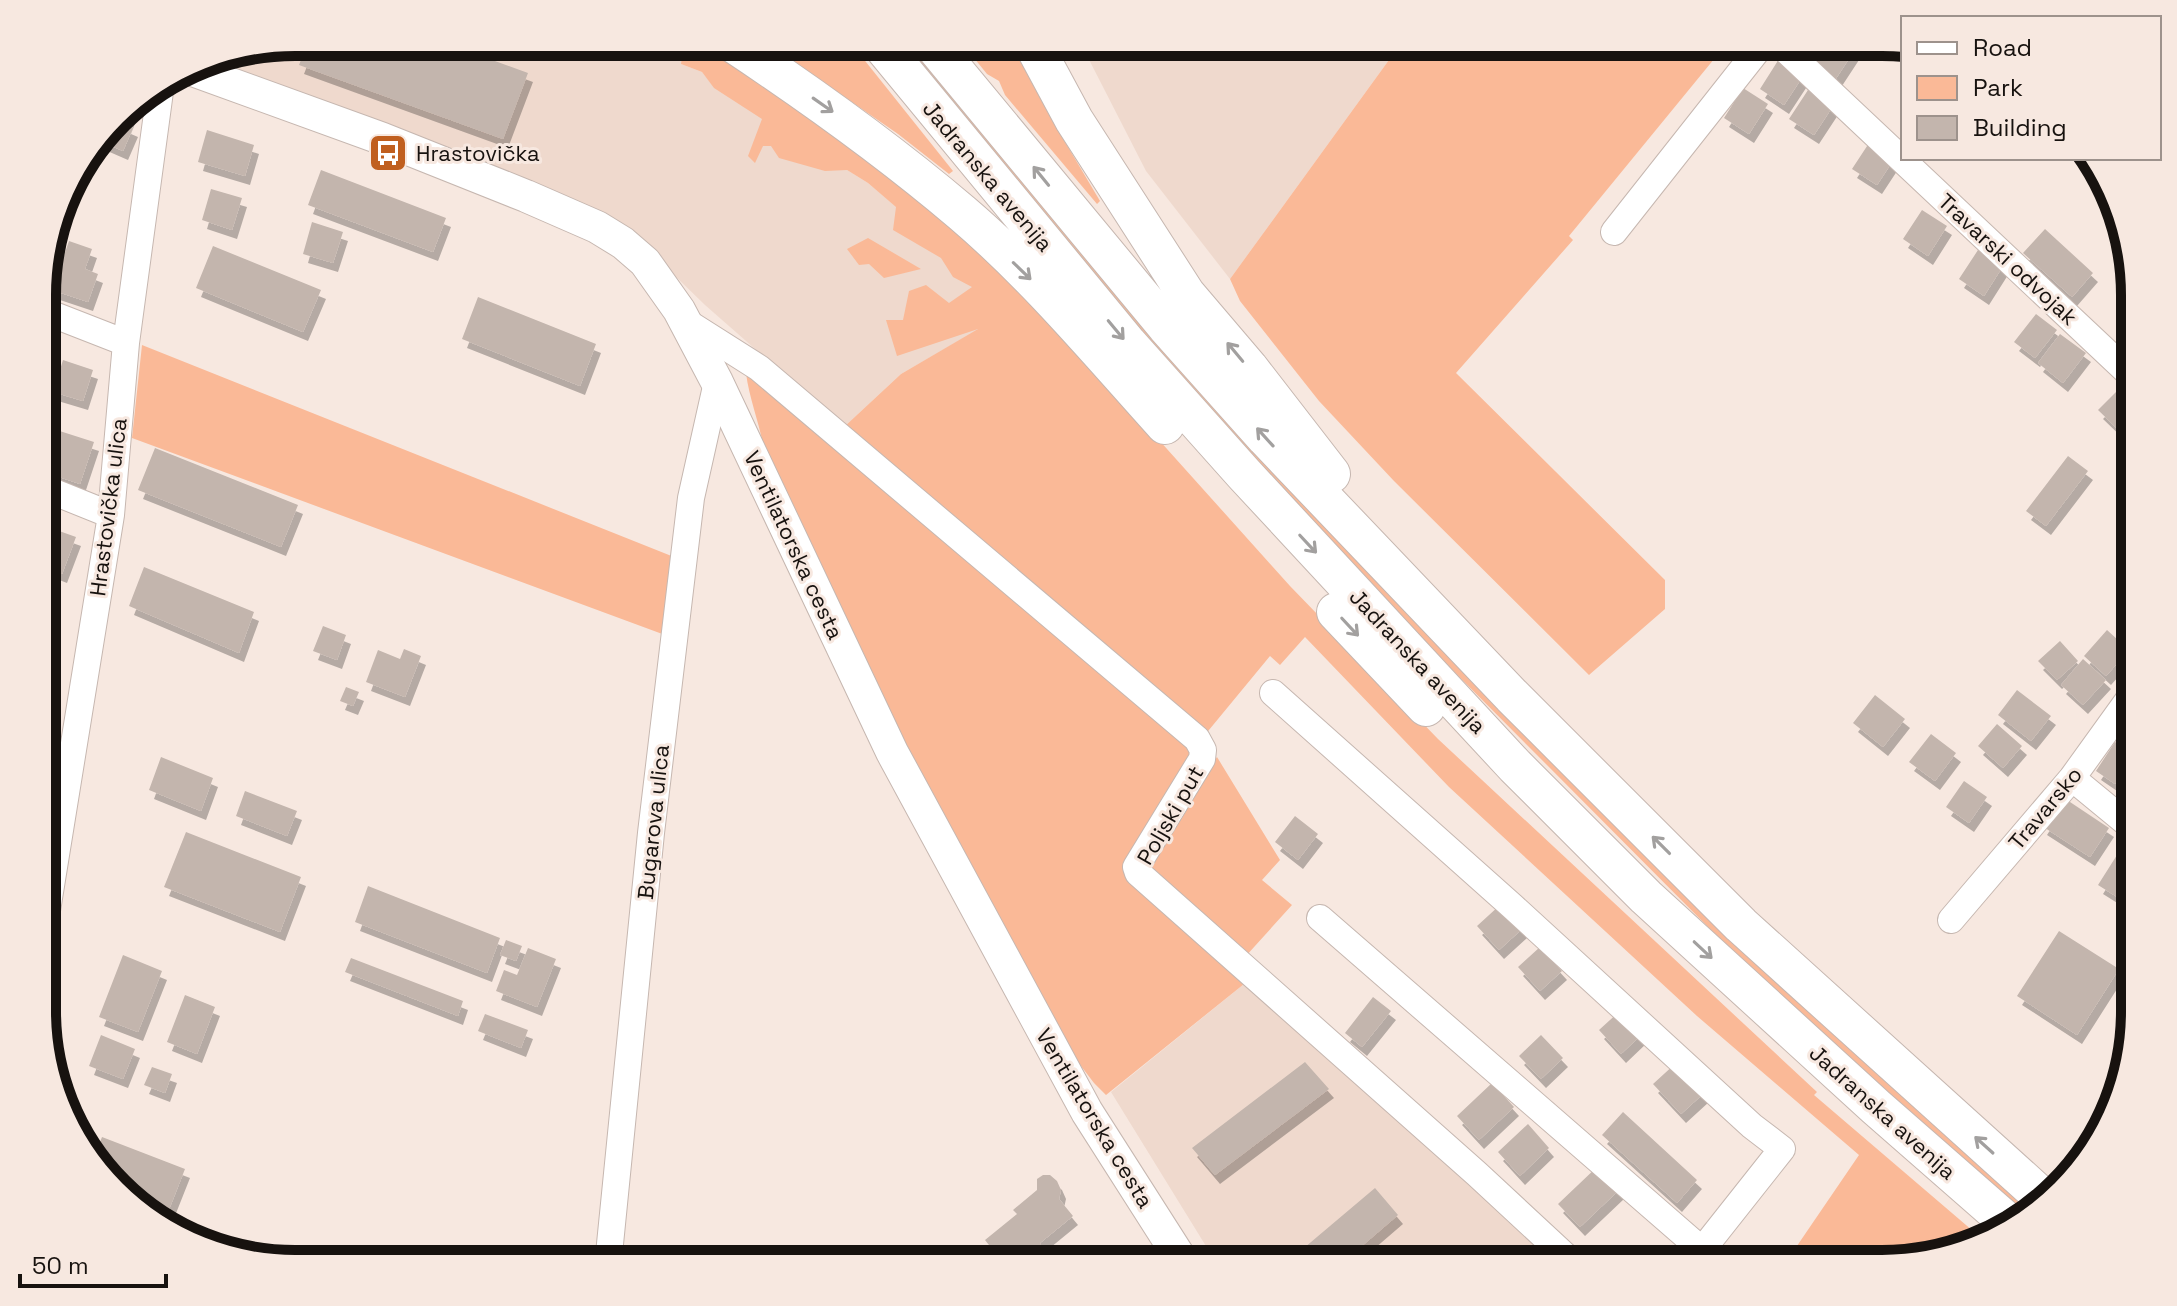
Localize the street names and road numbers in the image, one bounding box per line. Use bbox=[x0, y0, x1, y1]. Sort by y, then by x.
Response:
street label: Jadranska avenija bbox=[917, 95, 1059, 257]
street label: Travarski odvojak bbox=[1932, 187, 2084, 331]
street label: Hrastovička ulica bbox=[83, 416, 133, 598]
street label: Ventilatorska cesta bbox=[738, 446, 850, 644]
street label: Jadranska avenija bbox=[1344, 583, 1493, 740]
street label: Bugarova ulica bbox=[631, 743, 675, 901]
street label: Poljski put bbox=[1130, 761, 1210, 869]
street label: Travarsko bbox=[2002, 761, 2088, 855]
street label: Ventilatorska cesta bbox=[1030, 1023, 1160, 1213]
street label: Jadranska avenija bbox=[1804, 1039, 1962, 1186]

